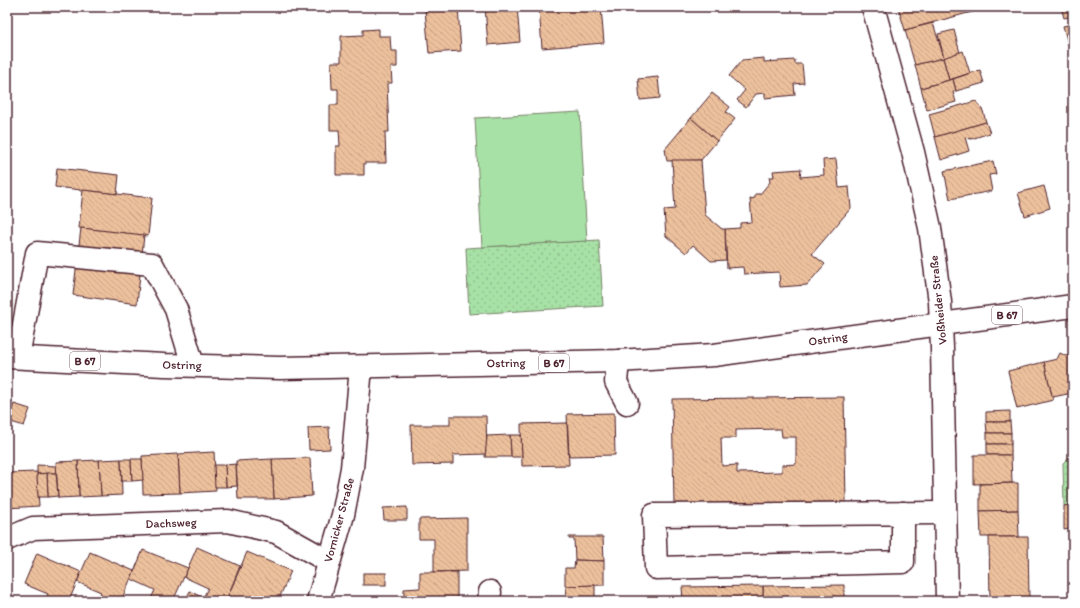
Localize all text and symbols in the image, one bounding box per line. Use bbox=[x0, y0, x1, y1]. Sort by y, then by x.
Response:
street label: Voßheider Straße bbox=[926, 254, 950, 345]
road number: B 67 bbox=[992, 306, 1022, 324]
street label: Ostring bbox=[808, 329, 849, 349]
road number: B 67 bbox=[70, 352, 100, 370]
road number: B 67 bbox=[539, 354, 569, 372]
street label: Ostring bbox=[486, 356, 527, 370]
street label: Ostring bbox=[162, 358, 203, 372]
street label: Vornicker Straße bbox=[321, 476, 357, 564]
street label: Dachsweg bbox=[145, 515, 198, 531]

